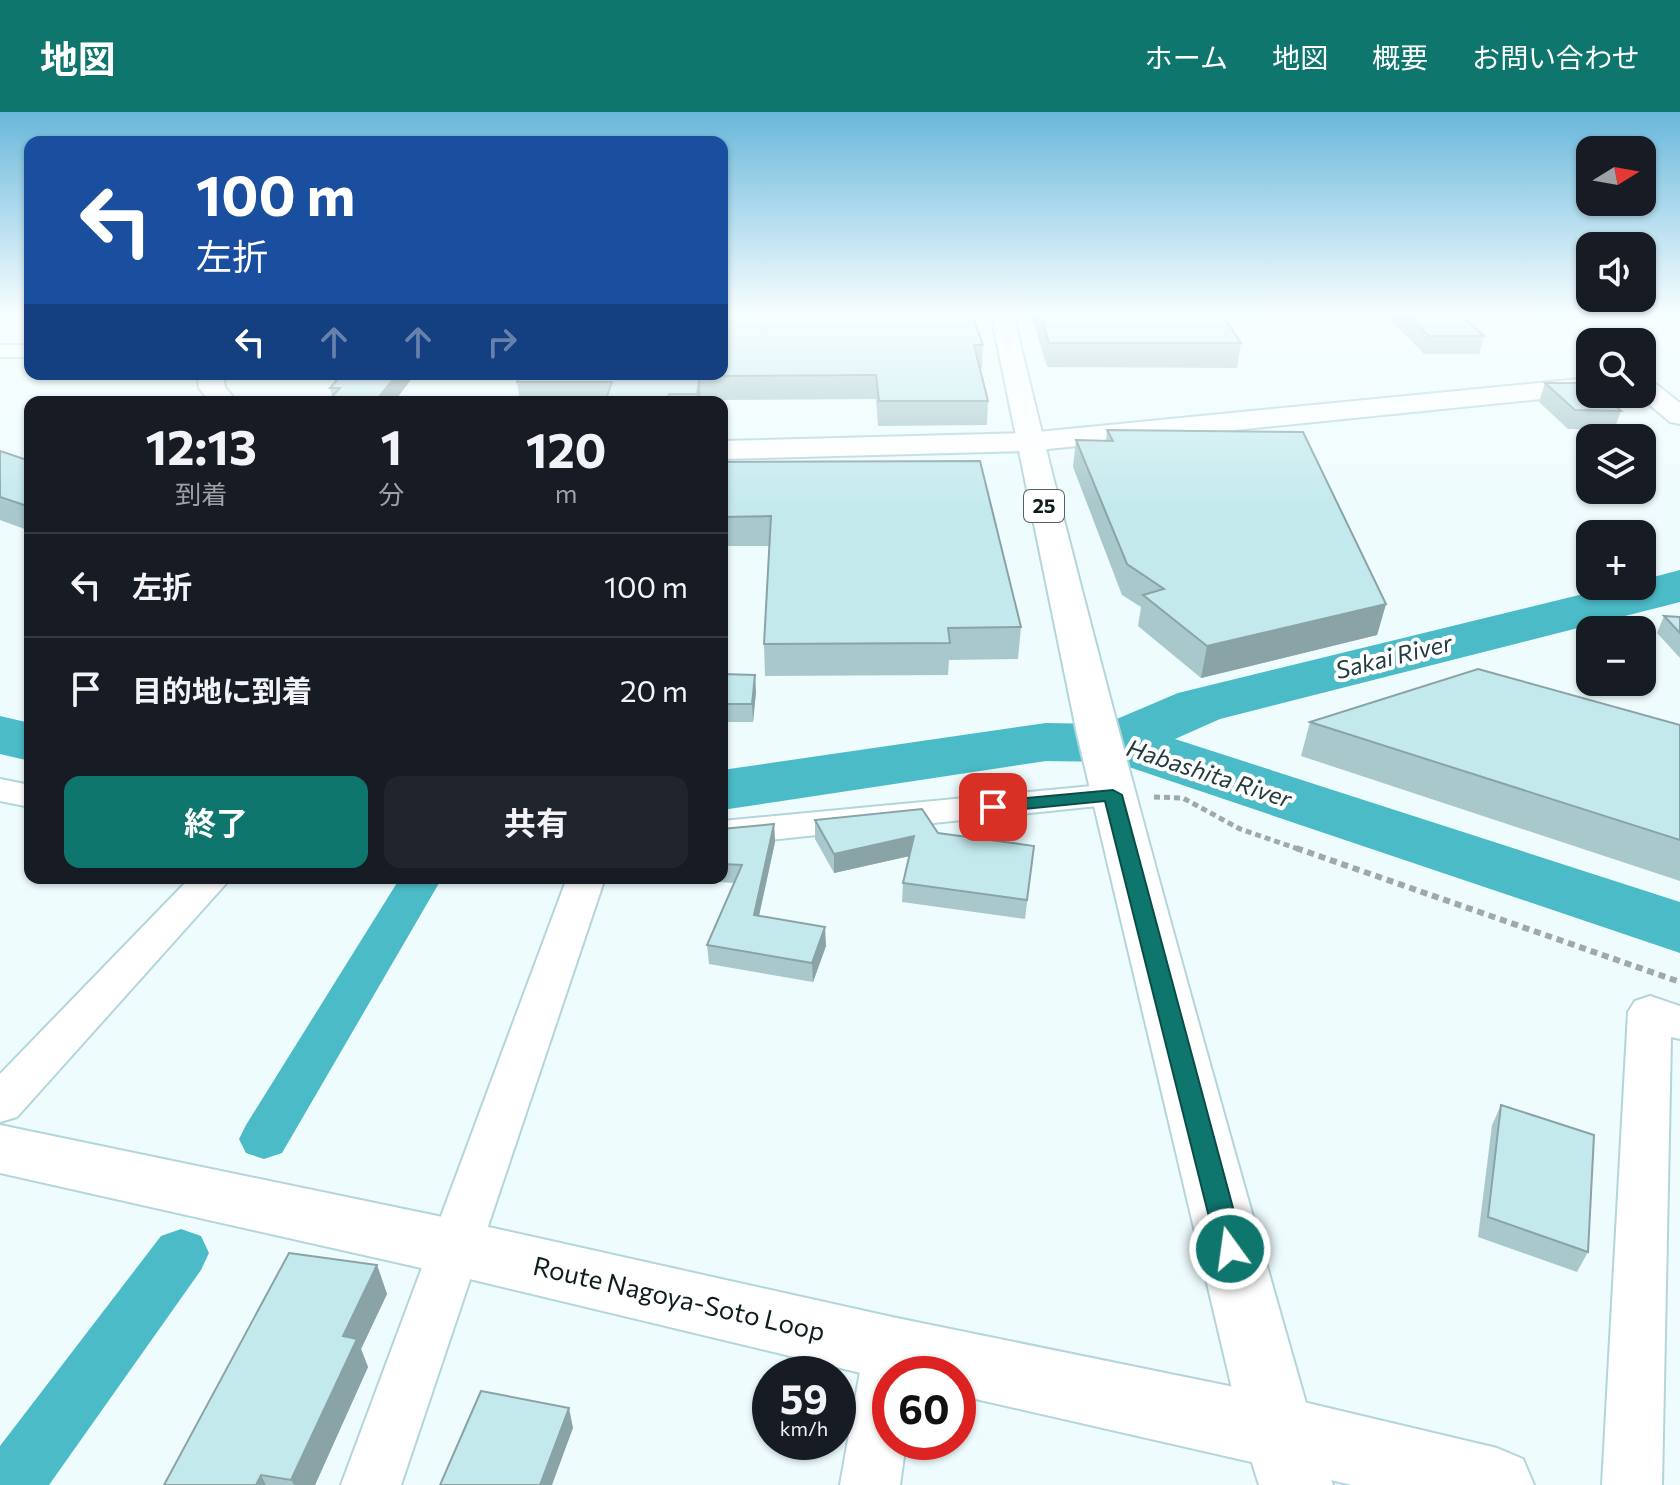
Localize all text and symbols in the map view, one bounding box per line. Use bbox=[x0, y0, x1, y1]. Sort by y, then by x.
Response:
text: 地図 bbox=[40, 34, 116, 81]
text: ホーム bbox=[1145, 40, 1228, 74]
text: 地図 bbox=[1272, 40, 1328, 74]
text: 概要 bbox=[1372, 40, 1428, 74]
text: お問い合わせ bbox=[1472, 40, 1640, 74]
north arrow bbox=[1576, 136, 1656, 216]
map controls bbox=[1576, 136, 1656, 696]
text: 100 m bbox=[196, 159, 355, 228]
icon: left bbox=[64, 168, 168, 272]
button: sound bbox=[1576, 232, 1656, 312]
text: 左折 bbox=[196, 233, 268, 277]
icon: left bbox=[228, 320, 272, 364]
icon: ahead bbox=[312, 320, 356, 364]
icon: ahead bbox=[396, 320, 440, 364]
icon: right bbox=[480, 320, 524, 364]
button: search bbox=[1576, 328, 1656, 408]
text: 12:13 bbox=[145, 416, 257, 475]
text: 1 bbox=[381, 416, 402, 475]
text: 120 bbox=[526, 419, 606, 478]
button: layers bbox=[1576, 424, 1656, 504]
text: m bbox=[555, 477, 578, 508]
text: 到着 bbox=[175, 478, 227, 509]
text: 分 bbox=[378, 478, 404, 509]
road number: 25 bbox=[1024, 490, 1064, 522]
button: + bbox=[1576, 520, 1656, 600]
icon: left bbox=[64, 563, 108, 607]
text: 左折 bbox=[132, 567, 192, 604]
text: 100 m bbox=[604, 567, 688, 604]
button: − bbox=[1576, 616, 1656, 696]
water label: Sakai River bbox=[1332, 627, 1456, 684]
icon: arrive bbox=[64, 667, 108, 711]
text: 目的地に到着 bbox=[132, 671, 312, 708]
text: 20 m bbox=[620, 671, 688, 708]
water label: Habashita River bbox=[1123, 732, 1297, 813]
pin bbox=[959, 773, 1027, 841]
button: 終了 bbox=[64, 776, 368, 868]
button: 共有 bbox=[384, 776, 688, 868]
icon: arrive bbox=[971, 785, 1015, 829]
position arrow bbox=[1188, 1207, 1272, 1291]
street label: Route Nagoya-Soto Loop bbox=[530, 1249, 828, 1346]
speed limit sign: 60 bbox=[872, 1356, 976, 1460]
text: 59 bbox=[780, 1373, 828, 1422]
text: km/h bbox=[780, 1416, 828, 1440]

